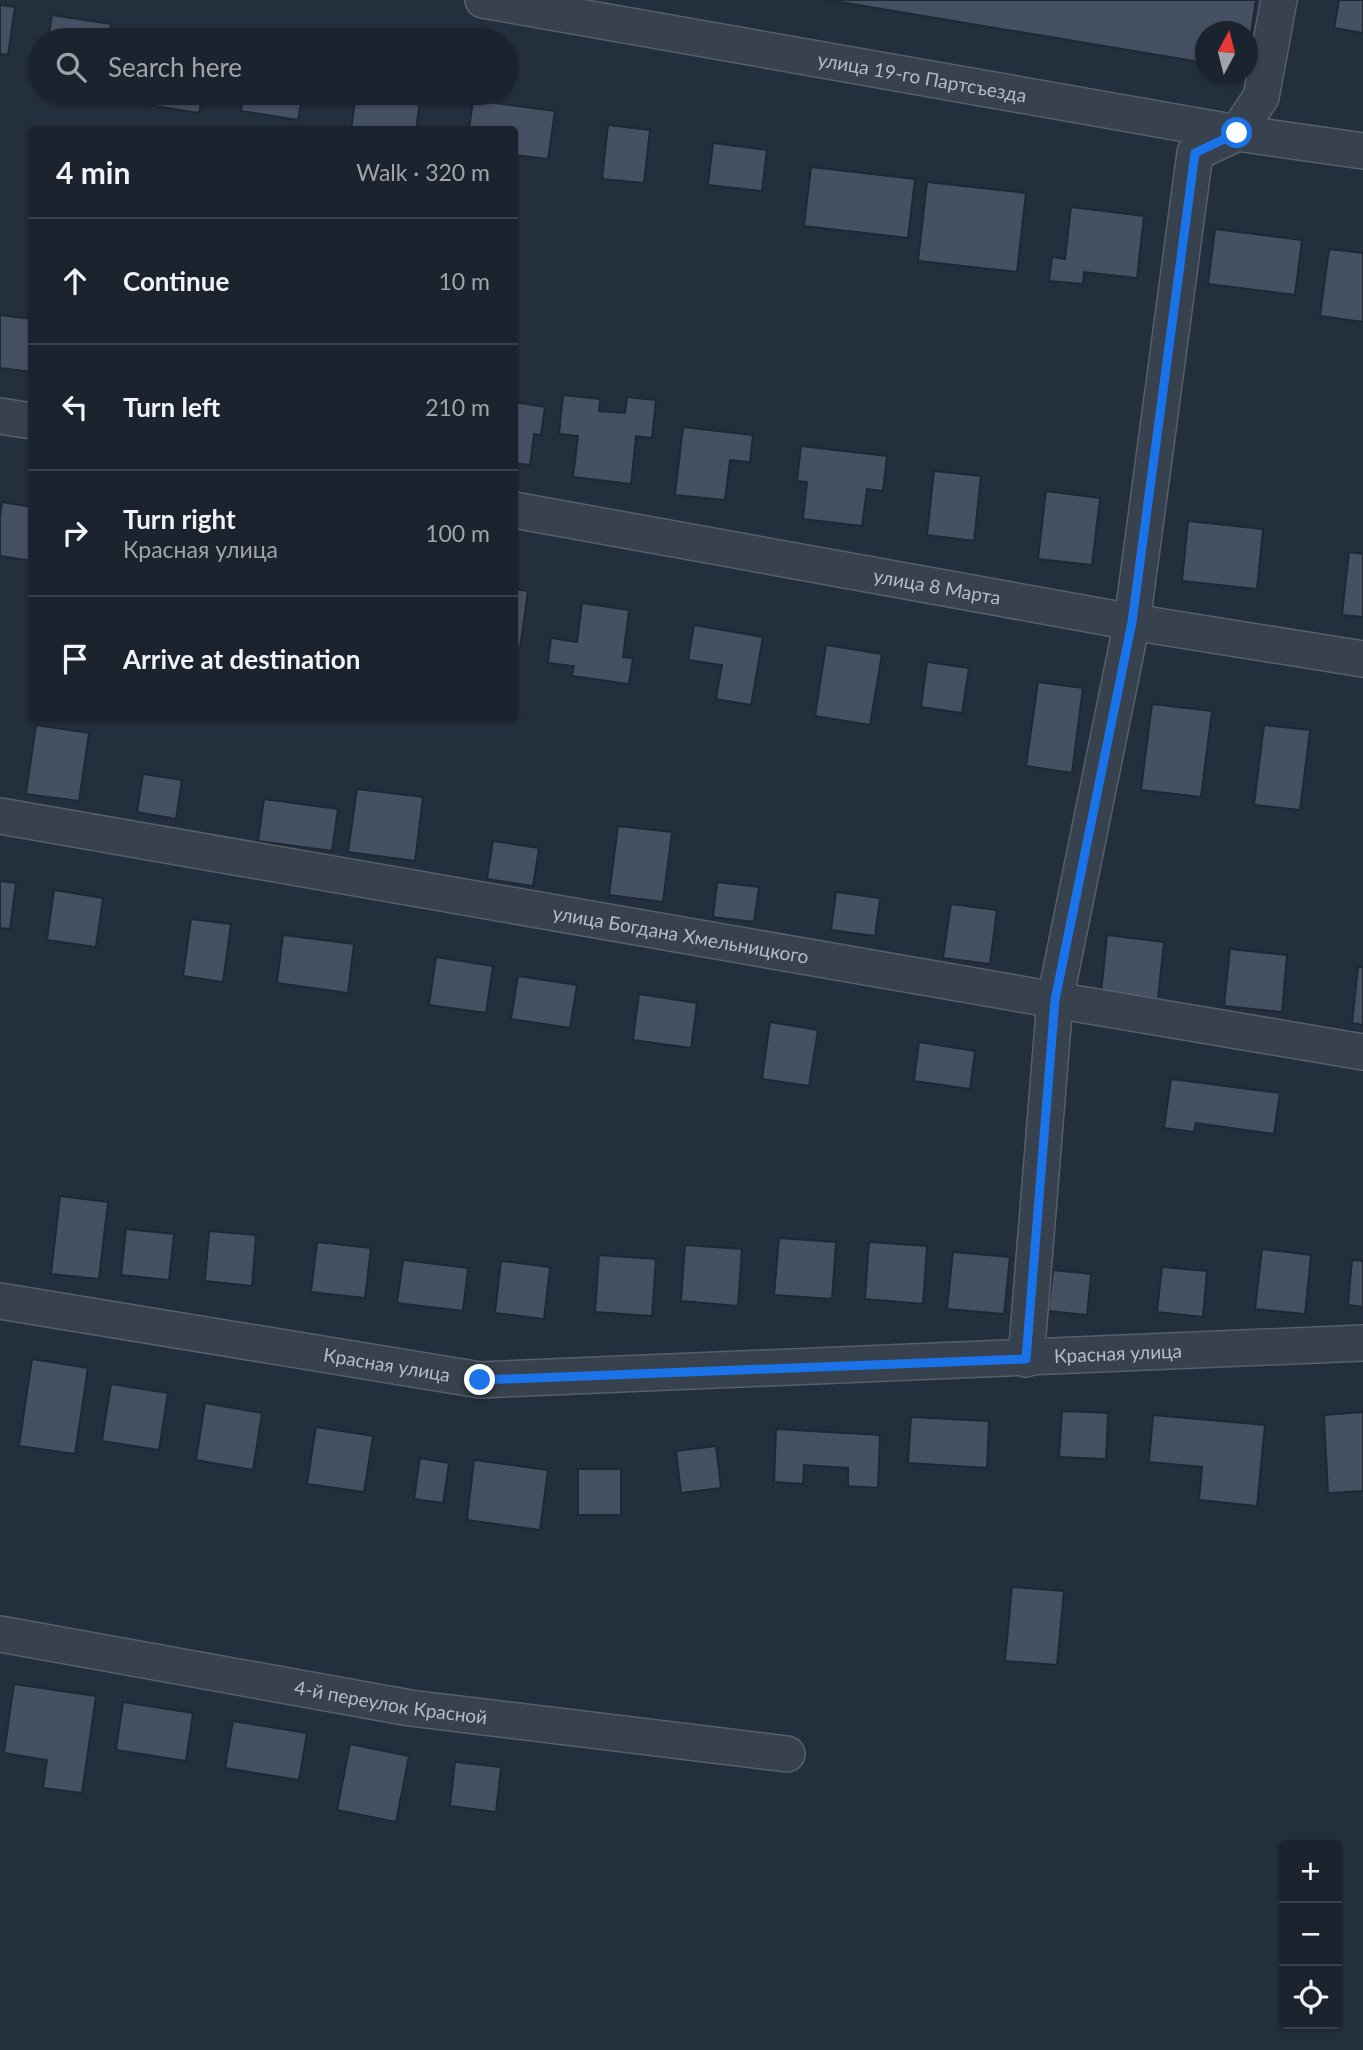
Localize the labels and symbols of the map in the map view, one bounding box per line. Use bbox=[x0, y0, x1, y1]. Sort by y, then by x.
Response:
north arrow bbox=[1195, 21, 1258, 84]
street label: улица 19-го Партсъезда bbox=[816, 47, 1029, 107]
route start bbox=[1221, 117, 1252, 148]
street label: улица 8 Марта bbox=[872, 563, 1003, 609]
street label: улица Богдана Хмельницкого bbox=[551, 901, 811, 968]
street label: Красная улица bbox=[1053, 1339, 1182, 1367]
street label: Красная улица bbox=[322, 1342, 452, 1386]
route end bbox=[464, 1364, 495, 1395]
street label: 4-й переулок Красной bbox=[293, 1675, 489, 1728]

